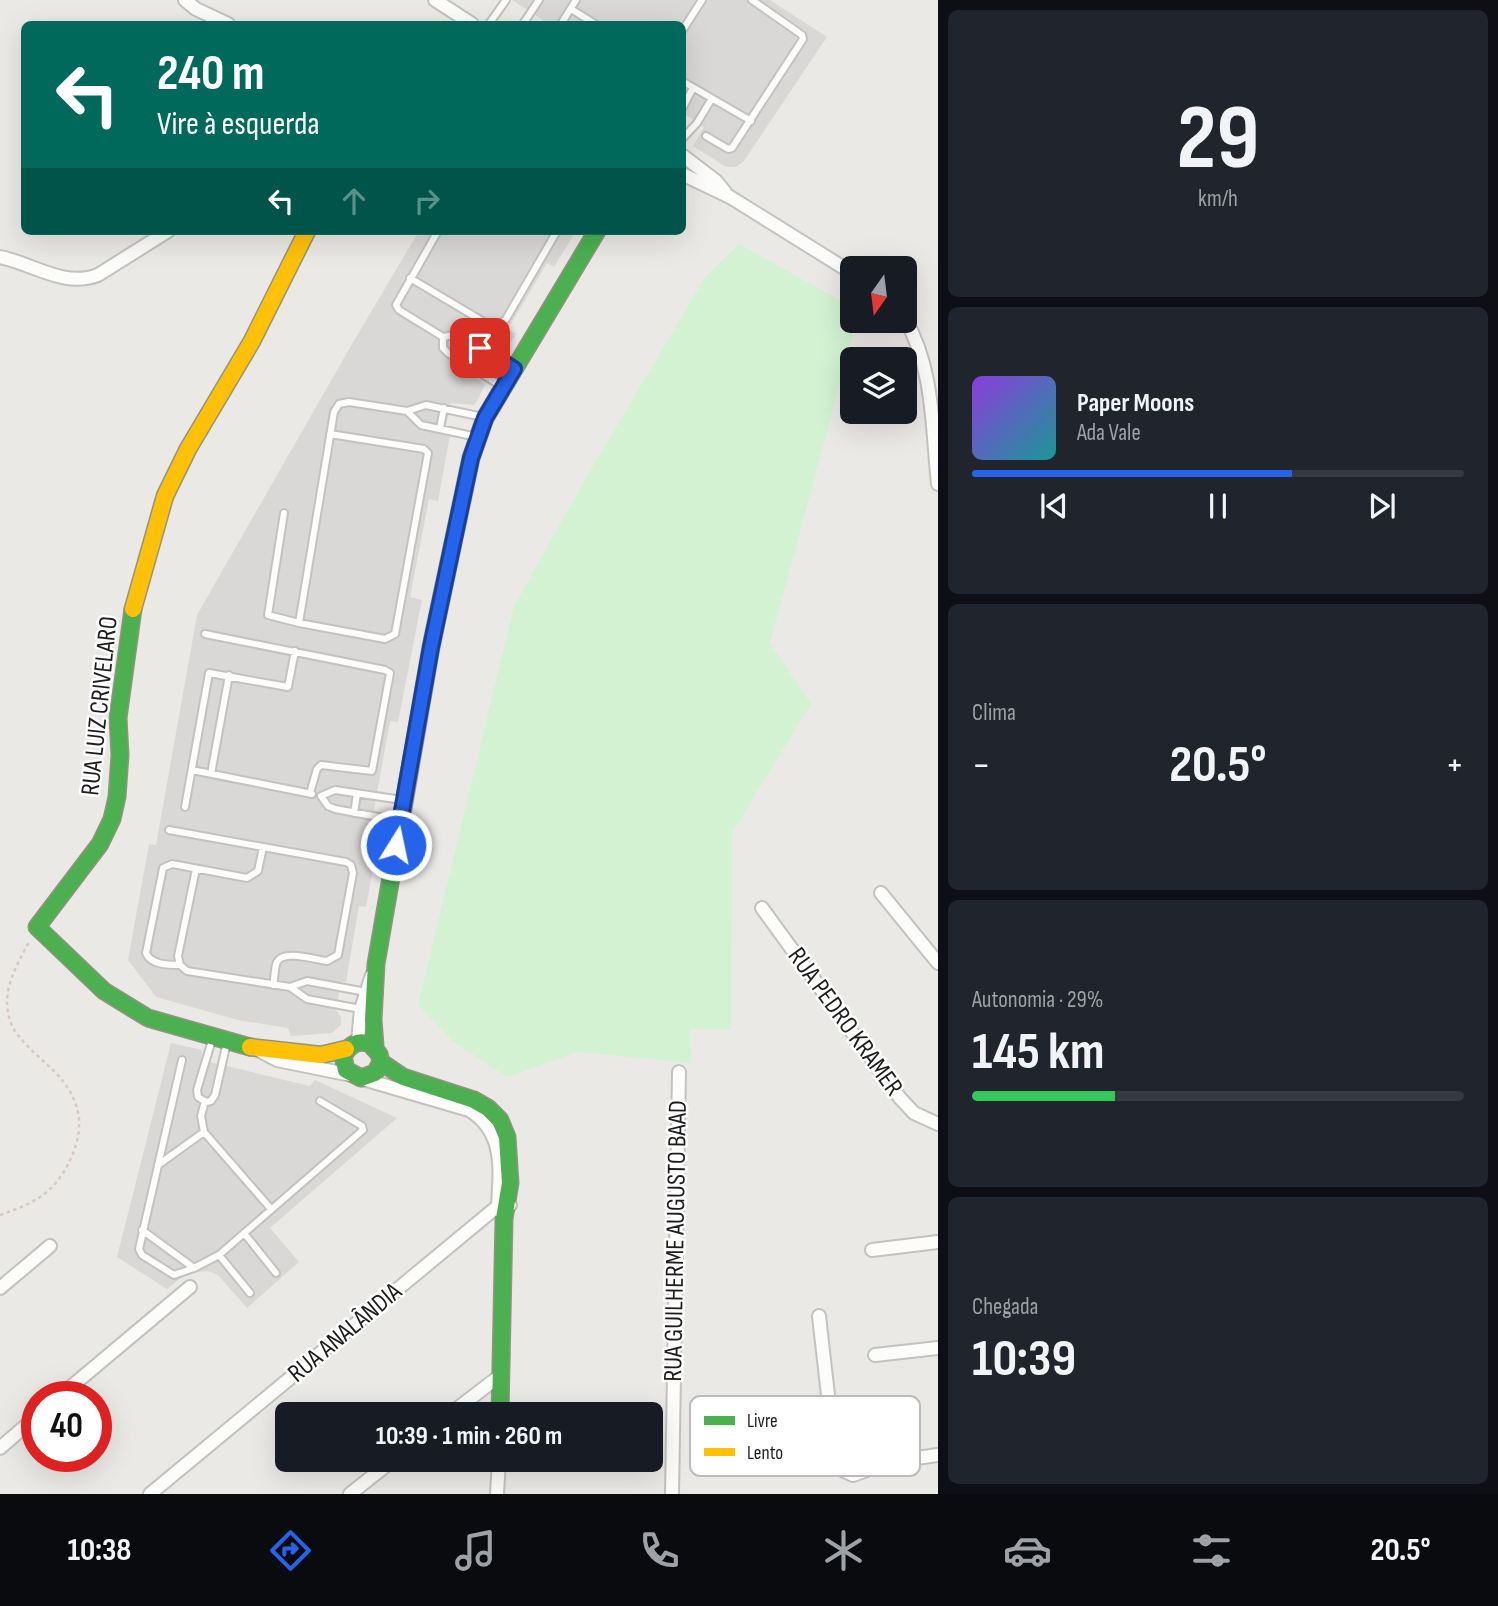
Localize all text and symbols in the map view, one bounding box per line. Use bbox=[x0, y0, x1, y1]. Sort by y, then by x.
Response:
text: 240 m bbox=[157, 45, 265, 104]
icon: left bbox=[42, 49, 133, 140]
text: 29 bbox=[1177, 85, 1260, 194]
text: Vire à esquerda bbox=[157, 105, 320, 144]
icon: left bbox=[262, 182, 300, 220]
icon: ahead bbox=[335, 182, 373, 220]
icon: right bbox=[408, 182, 446, 220]
text: km/h bbox=[1198, 185, 1238, 213]
north arrow bbox=[840, 256, 917, 332]
map controls bbox=[840, 256, 917, 424]
pin bbox=[450, 318, 510, 378]
icon: arrive bbox=[461, 329, 499, 367]
button: layers bbox=[840, 347, 917, 424]
text: Paper Moons bbox=[1077, 388, 1194, 419]
text: Ada Vale bbox=[1077, 419, 1141, 447]
icon: previous bbox=[1035, 487, 1073, 525]
icon: pause bbox=[1199, 487, 1237, 525]
icon: next bbox=[1363, 487, 1401, 525]
street label: RUA LUIZ CRIVELARO bbox=[75, 615, 125, 797]
text: Clima bbox=[972, 699, 1016, 727]
text: 20.5° bbox=[1169, 734, 1267, 797]
text: − bbox=[972, 743, 991, 788]
text: + bbox=[1445, 743, 1464, 788]
position arrow bbox=[359, 808, 433, 882]
street label: RUA PEDRO KRAMER bbox=[781, 942, 909, 1102]
text: Autonomia · 29% bbox=[972, 986, 1103, 1014]
text: 145 km bbox=[972, 1021, 1104, 1084]
street label: RUA GUILHERME AUGUSTO BAAD bbox=[658, 1100, 694, 1382]
street label: RUA ANALÂNDIA bbox=[282, 1276, 409, 1389]
text: Chegada bbox=[972, 1293, 1038, 1321]
text: 10:39 bbox=[972, 1328, 1076, 1391]
speed limit sign: 40 bbox=[21, 1381, 112, 1472]
legend bbox=[690, 1396, 920, 1476]
text: Livre bbox=[747, 1410, 778, 1433]
text: 10:39 · 1 min · 260 m bbox=[376, 1421, 562, 1452]
text: Lento bbox=[747, 1442, 783, 1465]
icon: directions bbox=[266, 1526, 315, 1575]
icon: music bbox=[451, 1526, 500, 1575]
icon: phone bbox=[635, 1526, 684, 1575]
icon: climate bbox=[819, 1526, 868, 1575]
icon: car bbox=[1003, 1526, 1052, 1575]
icon: filters bbox=[1187, 1526, 1236, 1575]
text: 10:38 bbox=[68, 1531, 131, 1570]
text: 20.5° bbox=[1371, 1531, 1430, 1570]

